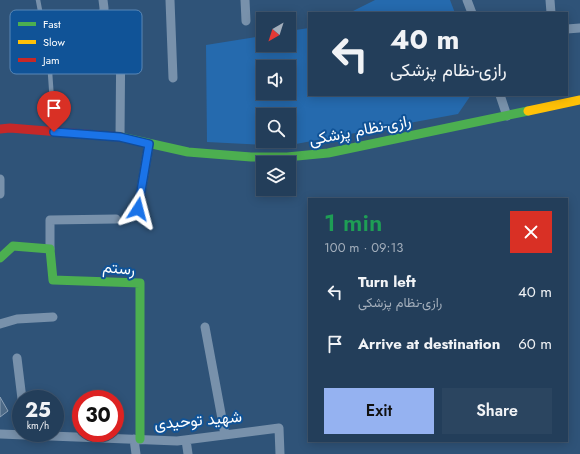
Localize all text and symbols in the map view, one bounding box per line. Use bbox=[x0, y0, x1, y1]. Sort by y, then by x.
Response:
legend bbox=[10, 10, 142, 74]
north arrow bbox=[256, 12, 296, 52]
map controls bbox=[256, 12, 296, 196]
text: Fast bbox=[43, 16, 61, 32]
text: 40 m bbox=[390, 19, 459, 60]
icon: left bbox=[324, 28, 376, 80]
text: Slow bbox=[43, 34, 65, 50]
text: Jam bbox=[41, 52, 60, 68]
text: رازی-نظام پزشکی bbox=[390, 57, 507, 83]
button: sound bbox=[256, 60, 296, 100]
pin bbox=[37, 91, 71, 132]
icon: arrive bbox=[43, 97, 65, 119]
button: search bbox=[256, 108, 296, 148]
street label: رازی-نظام پزشکی bbox=[307, 109, 413, 151]
button: layers bbox=[256, 156, 296, 196]
position arrow bbox=[117, 188, 159, 230]
text: 1 min bbox=[324, 205, 382, 240]
button: close bbox=[510, 211, 552, 253]
text: 100 m · 09:13 bbox=[324, 238, 403, 257]
street label: رستم bbox=[102, 255, 136, 281]
text: Turn left bbox=[358, 271, 416, 293]
icon: left bbox=[324, 281, 346, 303]
text: 40 m bbox=[518, 281, 552, 303]
text: رازی-نظام پزشکی bbox=[358, 293, 442, 312]
icon: arrive bbox=[324, 333, 346, 355]
text: Arrive at destination bbox=[358, 333, 500, 355]
text: 60 m bbox=[518, 333, 552, 355]
button: Exit bbox=[324, 388, 434, 434]
button: Share bbox=[442, 388, 552, 434]
speed limit sign: 30 bbox=[72, 390, 124, 442]
text: 25 bbox=[25, 396, 51, 425]
street label: شهید توحیدی bbox=[153, 405, 243, 435]
text: km/h bbox=[27, 418, 49, 433]

